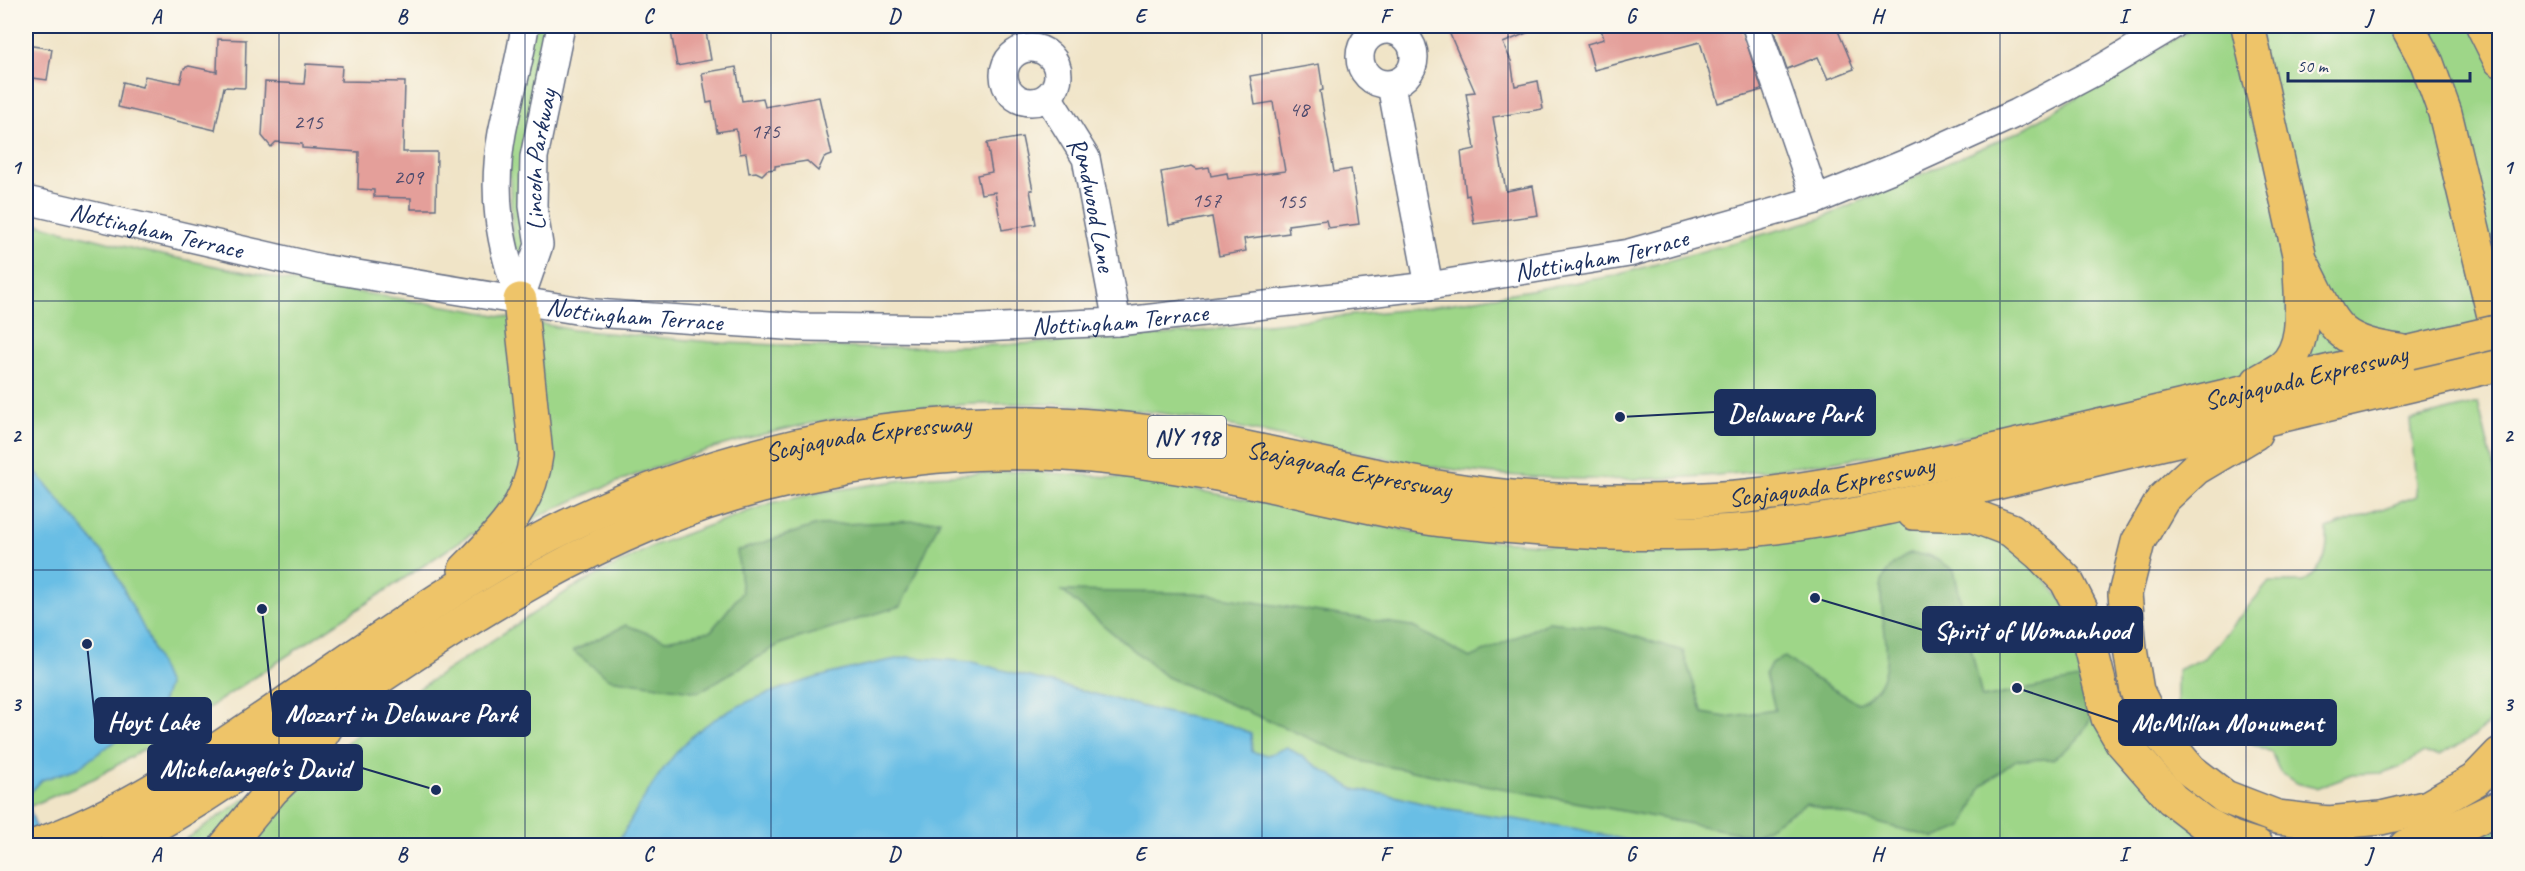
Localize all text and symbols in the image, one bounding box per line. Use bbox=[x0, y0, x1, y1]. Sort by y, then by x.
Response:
text: A bbox=[151, 4, 163, 29]
text: B bbox=[397, 4, 409, 29]
text: C bbox=[643, 4, 655, 29]
text: D bbox=[888, 4, 902, 29]
text: E bbox=[1135, 4, 1149, 29]
text: F bbox=[1380, 4, 1394, 29]
text: G bbox=[1626, 4, 1639, 29]
text: H bbox=[1871, 4, 1886, 29]
text: I bbox=[2119, 4, 2132, 29]
text: J bbox=[2364, 4, 2376, 29]
scale bar bbox=[2288, 45, 2470, 83]
text: 50 m bbox=[2297, 55, 2330, 77]
street label: Lincoln Parkway bbox=[516, 84, 564, 233]
house number: 48 bbox=[1289, 95, 1311, 123]
house number: 215 bbox=[293, 108, 324, 136]
house number: 175 bbox=[750, 117, 781, 145]
street label: Randwood Lane bbox=[1060, 130, 1124, 276]
text: 1 bbox=[12, 155, 23, 180]
text: 1 bbox=[2504, 155, 2515, 180]
house number: 209 bbox=[393, 163, 425, 191]
house number: 157 bbox=[1191, 186, 1222, 214]
house number: 155 bbox=[1276, 187, 1307, 215]
street label: Nottingham Terrace bbox=[67, 194, 248, 266]
street label: Nottingham Terrace bbox=[1512, 220, 1693, 288]
street label: Nottingham Terrace bbox=[544, 289, 725, 338]
street label: Nottingham Terrace bbox=[1031, 295, 1211, 342]
street label: Scajaquada Expressway bbox=[2201, 336, 2413, 417]
callout: Delaware Park bbox=[1715, 390, 1875, 435]
text: Delaware Park bbox=[1728, 396, 1865, 430]
street label: Scajaquada Expressway bbox=[762, 407, 974, 469]
road number: NY 198 bbox=[1148, 416, 1226, 458]
text: 2 bbox=[12, 423, 23, 448]
text: 2 bbox=[2504, 423, 2515, 448]
street label: Scajaquada Expressway bbox=[1244, 432, 1456, 506]
street label: Scajaquada Expressway bbox=[1727, 448, 1939, 514]
callout: Spirit of Womanhood bbox=[1923, 607, 2142, 652]
text: Spirit of Womanhood bbox=[1934, 613, 2135, 647]
callout: Mozart in Delaware Park bbox=[273, 691, 530, 736]
text: 3 bbox=[12, 692, 23, 717]
text: 3 bbox=[2504, 692, 2515, 717]
text: Mozart in Delaware Park bbox=[285, 696, 520, 730]
callout: Hoyt Lake bbox=[95, 698, 211, 743]
callout: McMillan Monument bbox=[2119, 700, 2336, 745]
text: Hoyt Lake bbox=[107, 704, 201, 738]
text: McMillan Monument bbox=[2131, 705, 2326, 739]
callout: Michelangelo's David bbox=[148, 745, 362, 790]
text: Michelangelo's David bbox=[160, 751, 354, 785]
text: A bbox=[151, 842, 163, 867]
text: B bbox=[397, 842, 409, 867]
text: C bbox=[643, 842, 655, 867]
text: D bbox=[888, 842, 902, 867]
text: E bbox=[1135, 842, 1149, 867]
text: F bbox=[1380, 842, 1394, 867]
text: G bbox=[1626, 842, 1639, 867]
text: H bbox=[1871, 842, 1886, 867]
text: I bbox=[2119, 842, 2132, 867]
text: J bbox=[2364, 842, 2376, 867]

